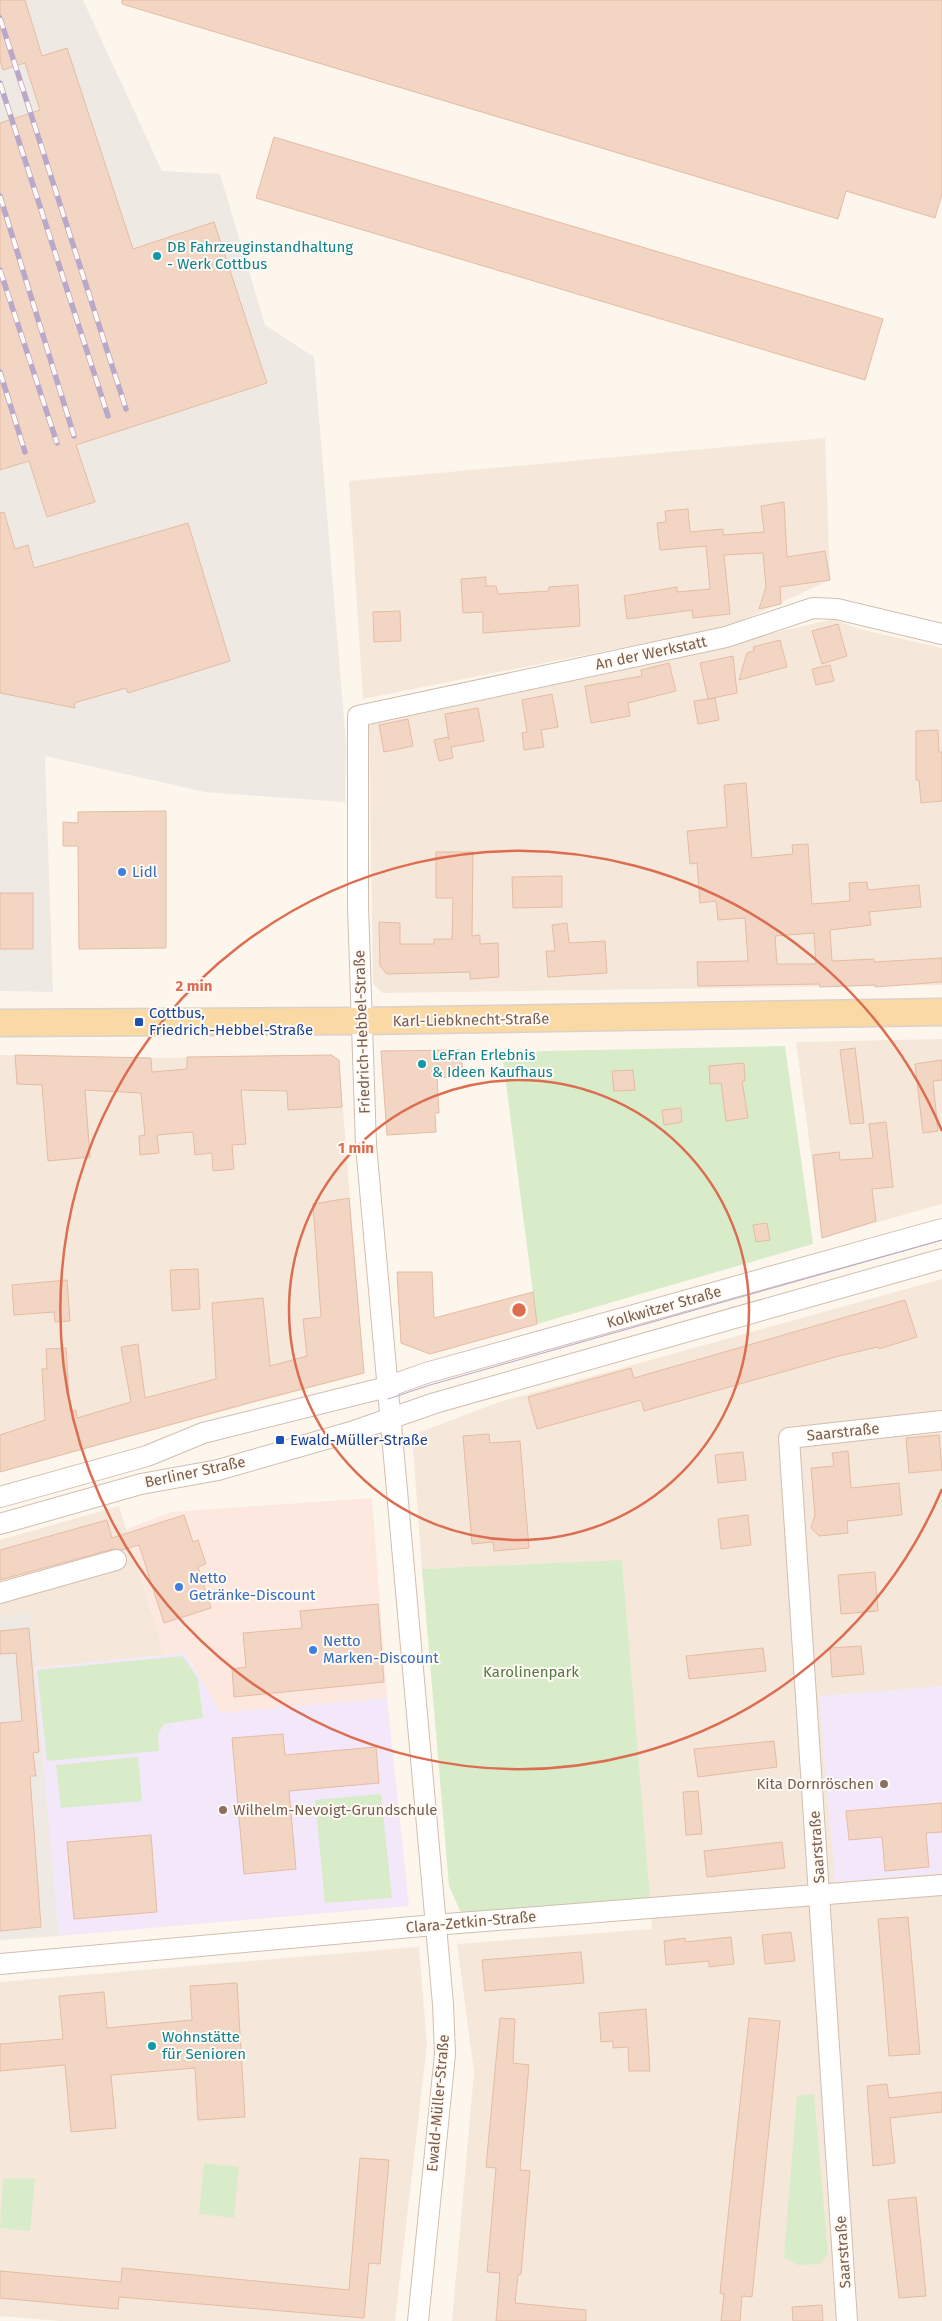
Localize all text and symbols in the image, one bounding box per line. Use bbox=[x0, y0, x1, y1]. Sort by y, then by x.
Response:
place label: DB Fahrzeuginstandhaltung - Werk Cottbus bbox=[167, 238, 353, 273]
marker: DB Fahrzeuginstandhaltung - Werk Cottbus bbox=[151, 250, 163, 262]
street label: An der Werkstatt bbox=[594, 632, 709, 674]
place label: Lidl bbox=[132, 863, 158, 881]
marker: Lidl bbox=[116, 866, 128, 878]
street label: Friedrich-Hebbel-Straße bbox=[350, 950, 374, 1114]
text: 2 min bbox=[176, 977, 212, 995]
place label: Cottbus, Friedrich-Hebbel-Straße bbox=[149, 1004, 313, 1039]
street label: Karl-Liebknecht-Straße bbox=[392, 1010, 550, 1030]
marker: Cottbus, Friedrich-Hebbel-Straße bbox=[133, 1016, 145, 1028]
place label: LeFran Erlebnis & Ideen Kaufhaus bbox=[432, 1046, 553, 1081]
marker: LeFran Erlebnis & Ideen Kaufhaus bbox=[416, 1058, 428, 1070]
text: 1 min bbox=[338, 1139, 374, 1157]
street label: Kolkwitzer Straße bbox=[605, 1282, 723, 1332]
centre of rings bbox=[510, 1301, 528, 1319]
street label: Saarstraße bbox=[806, 1419, 880, 1445]
place label: Ewald-Müller-Straße bbox=[290, 1431, 428, 1449]
marker: Ewald-Müller-Straße bbox=[274, 1434, 286, 1446]
street label: Berliner Straße bbox=[143, 1453, 247, 1491]
place label: Netto Getränke-Discount bbox=[189, 1569, 316, 1604]
marker: Netto Getränke-Discount bbox=[173, 1581, 185, 1593]
place label: Netto Marken-Discount bbox=[323, 1632, 439, 1667]
marker: Netto Marken-Discount bbox=[307, 1644, 319, 1656]
park label: Karolinenpark bbox=[483, 1663, 579, 1681]
place label: Kita Dornröschen bbox=[756, 1775, 874, 1793]
marker: Kita Dornröschen bbox=[878, 1778, 890, 1790]
place label: Wilhelm-Nevoigt-Grundschule bbox=[233, 1801, 438, 1819]
marker: Wilhelm-Nevoigt-Grundschule bbox=[217, 1804, 229, 1816]
street label: Saarstraße bbox=[805, 1810, 829, 1884]
street label: Clara-Zetkin-Straße bbox=[405, 1907, 537, 1937]
place label: Wohnstätte für Senioren bbox=[162, 2028, 246, 2063]
street label: Ewald-Müller-Straße bbox=[423, 2034, 453, 2172]
marker: Wohnstätte für Senioren bbox=[146, 2040, 158, 2052]
street label: Saarstraße bbox=[831, 2215, 855, 2289]

